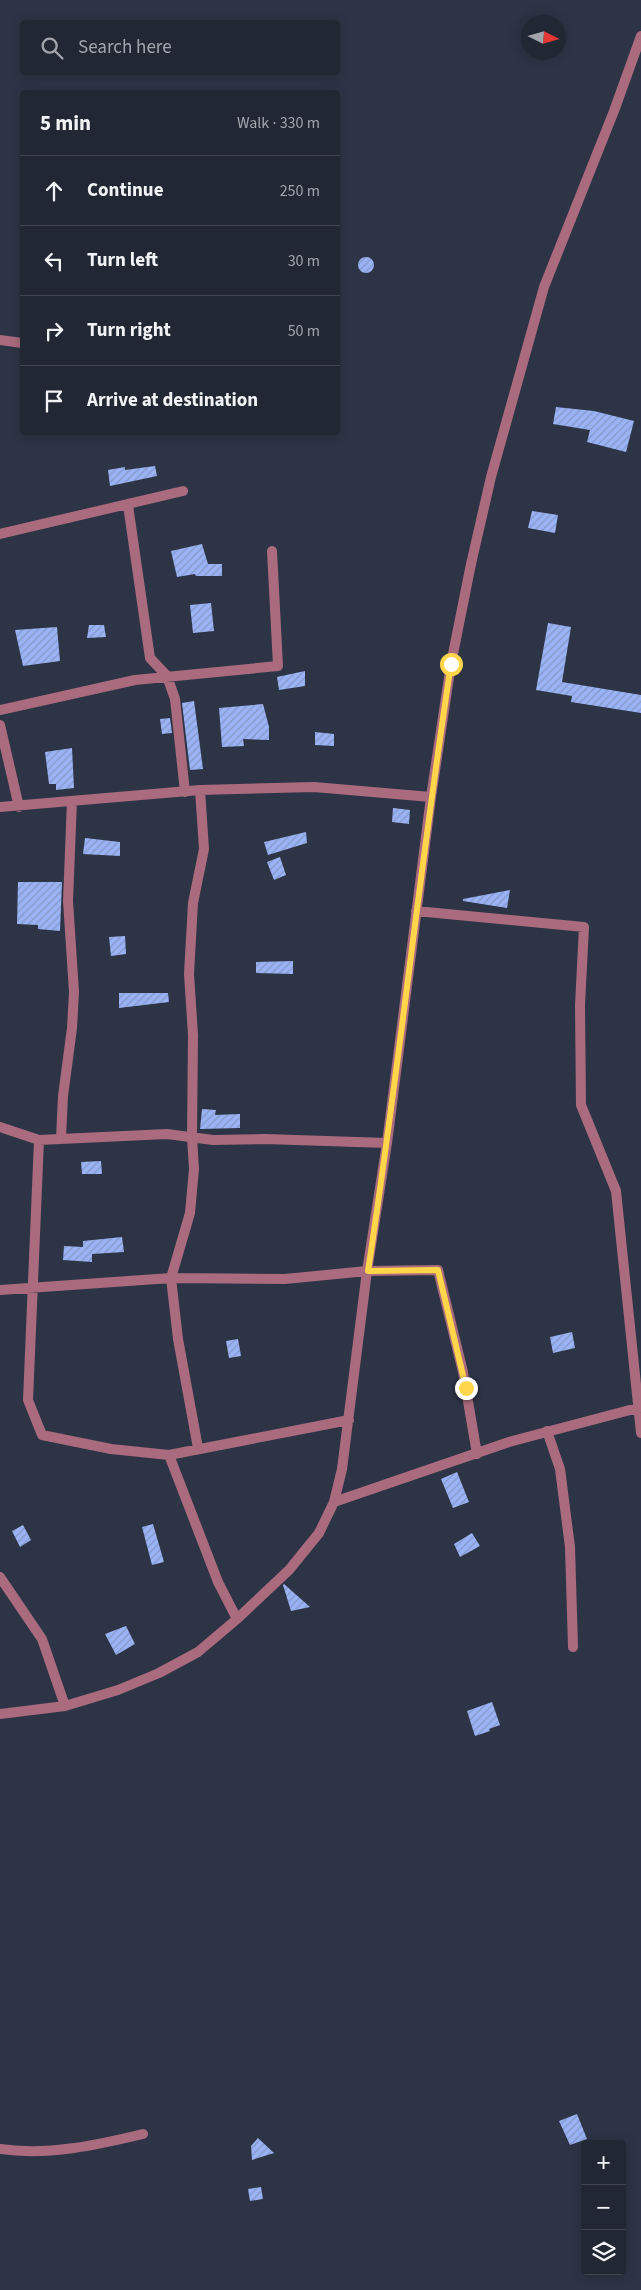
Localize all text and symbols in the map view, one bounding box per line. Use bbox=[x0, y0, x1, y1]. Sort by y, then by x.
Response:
north arrow bbox=[521, 15, 566, 60]
search box bbox=[20, 20, 340, 75]
icon: search bbox=[38, 34, 66, 62]
text: Search here bbox=[78, 34, 172, 61]
text: 5 min bbox=[40, 108, 91, 138]
text: Walk · 330 m bbox=[237, 112, 320, 134]
icon: ahead bbox=[40, 177, 68, 205]
text: Continue bbox=[87, 177, 164, 204]
text: 250 m bbox=[280, 180, 320, 202]
icon: left bbox=[40, 247, 68, 275]
text: Turn left bbox=[87, 247, 158, 274]
text: 30 m bbox=[288, 250, 320, 272]
icon: right bbox=[40, 317, 68, 345]
text: Turn right bbox=[87, 317, 171, 344]
text: 50 m bbox=[288, 320, 320, 342]
icon: arrive bbox=[40, 387, 68, 415]
text: Arrive at destination bbox=[87, 387, 258, 414]
route start bbox=[440, 653, 463, 676]
route end bbox=[455, 1377, 478, 1400]
map controls bbox=[581, 2140, 626, 2275]
button: + bbox=[581, 2140, 626, 2185]
button: − bbox=[581, 2185, 626, 2230]
button: layers bbox=[581, 2230, 626, 2275]

